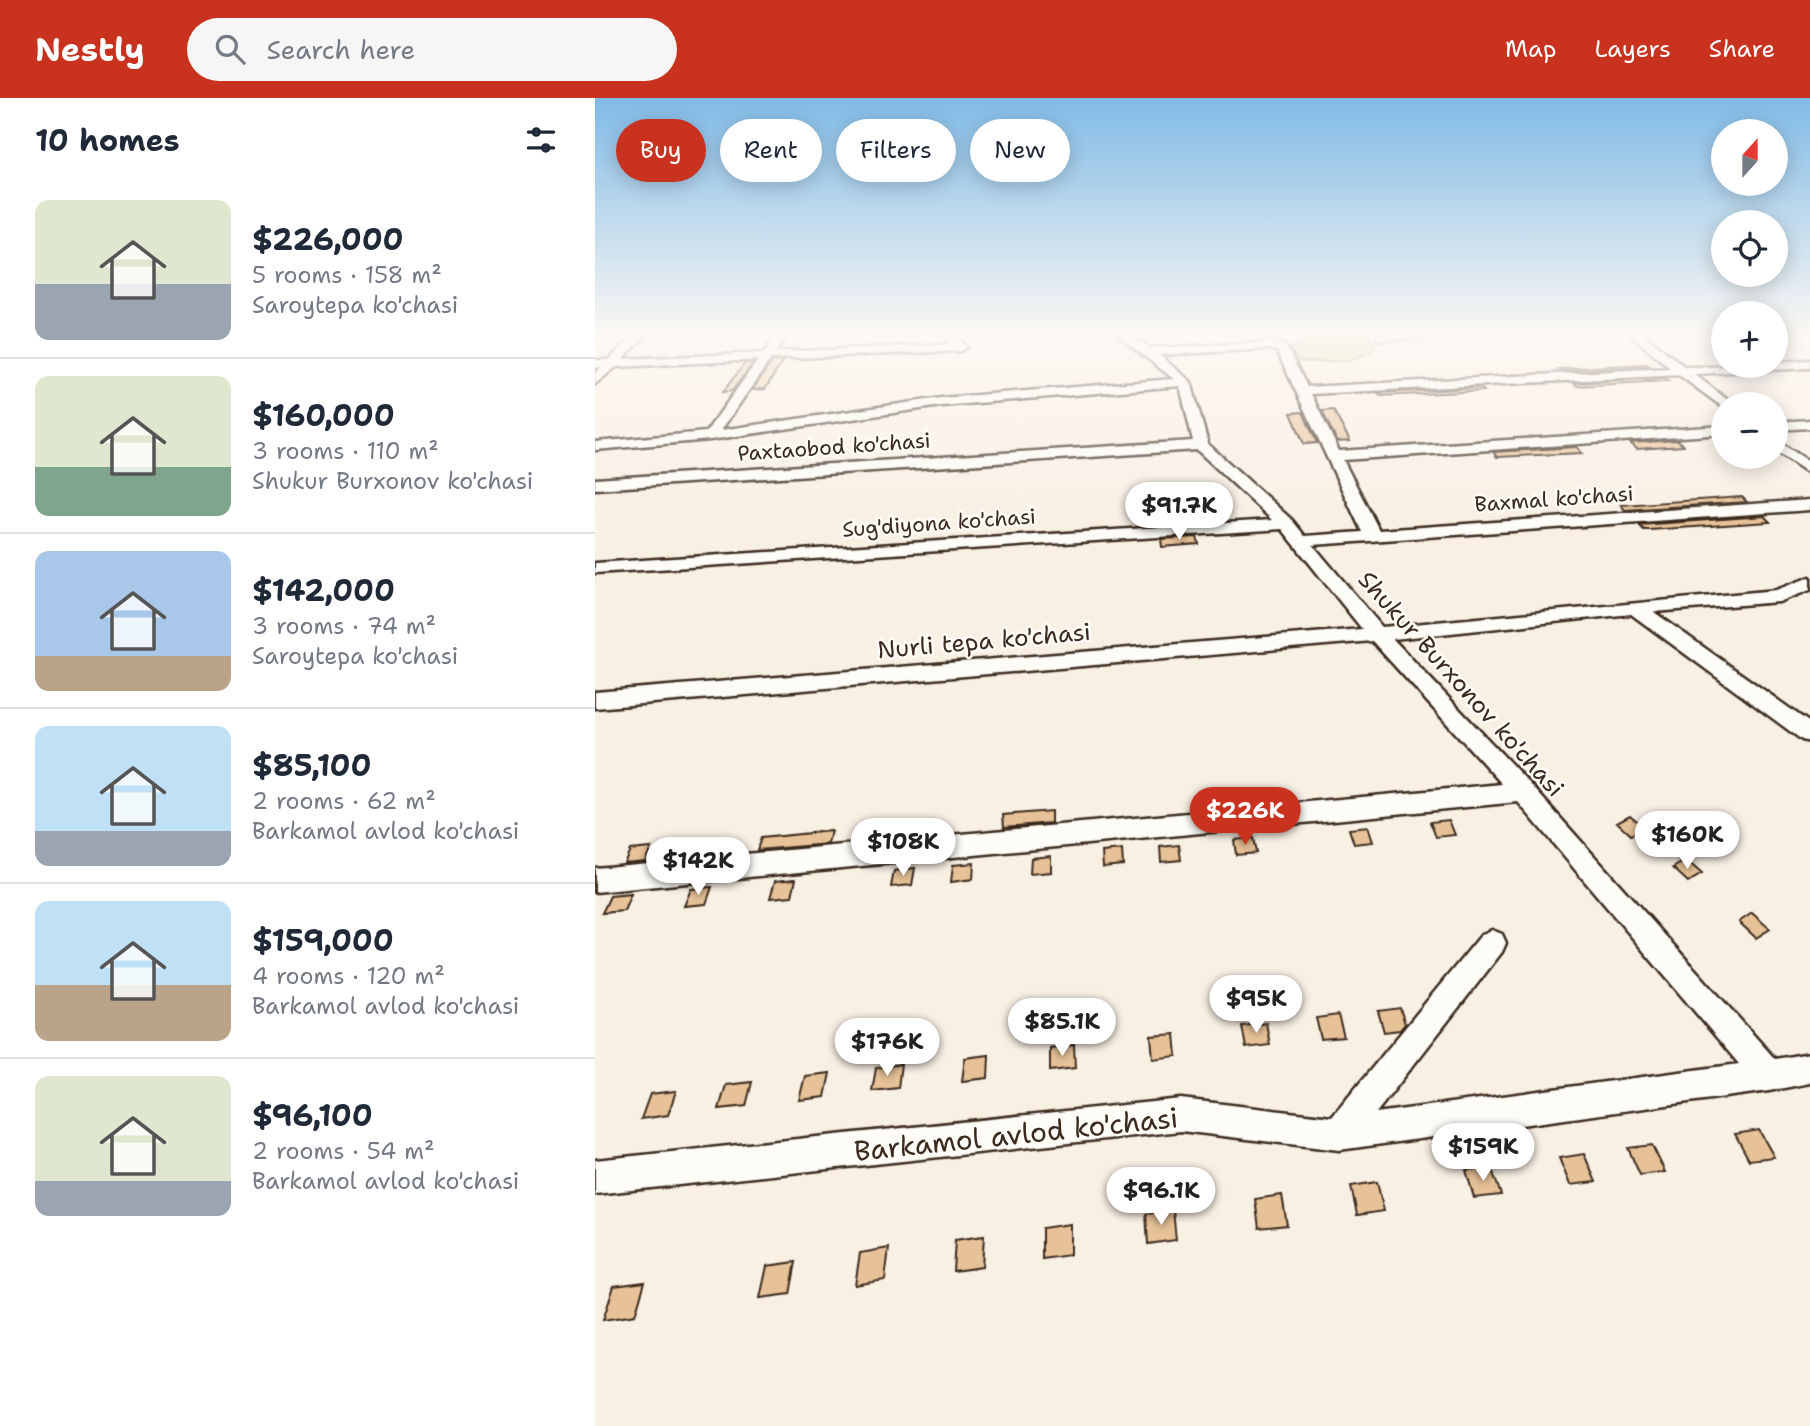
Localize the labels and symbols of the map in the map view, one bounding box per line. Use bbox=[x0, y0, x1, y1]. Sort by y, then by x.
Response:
north arrow bbox=[1711, 119, 1789, 196]
street label: Paxtaobod ko'chasi bbox=[736, 426, 932, 468]
street label: Baxmal ko'chasi bbox=[1474, 479, 1634, 519]
pin: $91.7K bbox=[1122, 482, 1236, 542]
street label: Sug'diyona ko'chasi bbox=[841, 502, 1037, 544]
street label: Shukur Burxonov ko'chasi bbox=[1351, 564, 1571, 804]
street label: Nurli tepa ko'chasi bbox=[876, 616, 1092, 666]
pin: $226K bbox=[1196, 788, 1294, 847]
pin: $160K bbox=[1638, 812, 1736, 871]
pin: $108K bbox=[854, 818, 952, 878]
pin: $142K bbox=[649, 838, 747, 897]
pin: $95K bbox=[1215, 976, 1297, 1035]
pin: $85.1K bbox=[1005, 998, 1119, 1058]
pin: $176K bbox=[838, 1018, 936, 1078]
street label: Barkamol avlod ko'chasi bbox=[852, 1098, 1180, 1170]
pin: $159K bbox=[1434, 1124, 1532, 1183]
pin: $96.1K bbox=[1104, 1168, 1218, 1227]

